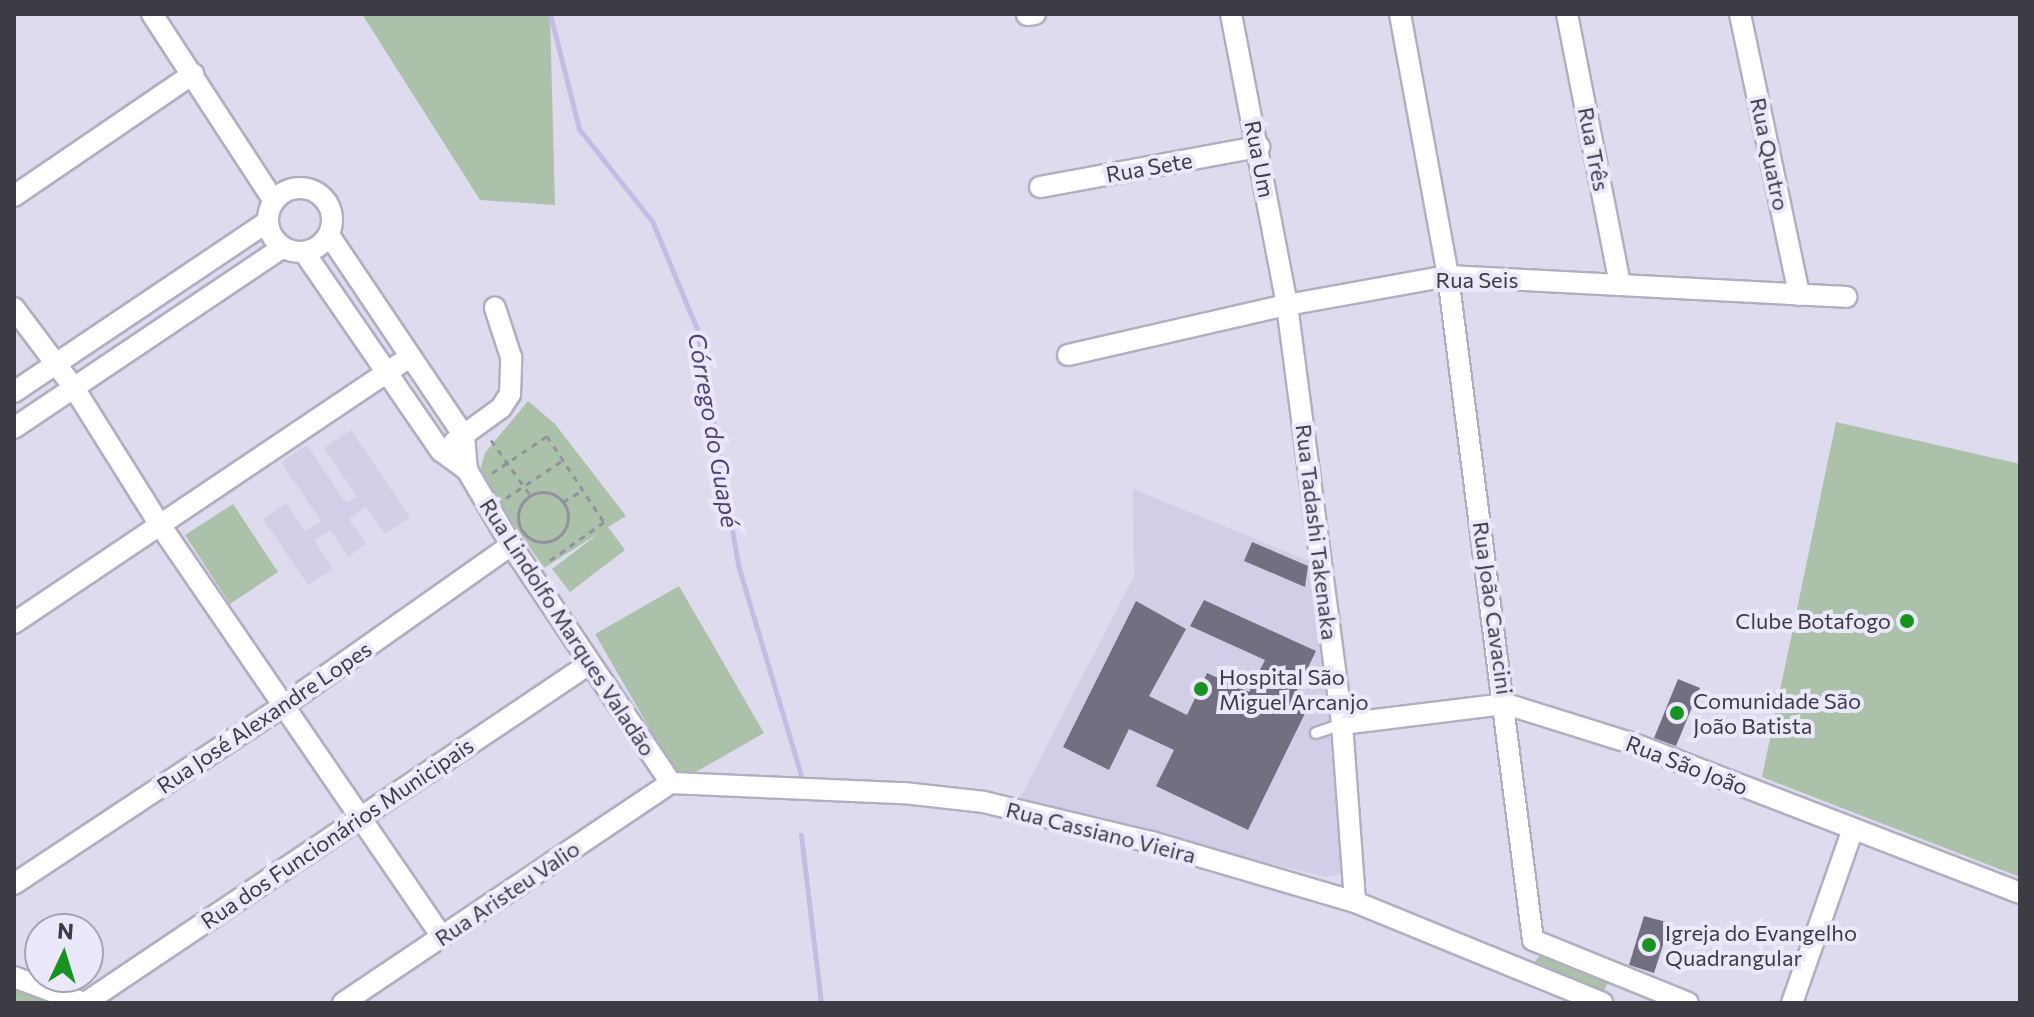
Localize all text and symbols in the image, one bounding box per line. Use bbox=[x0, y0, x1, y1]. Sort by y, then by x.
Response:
street label: Rua Quatro bbox=[1745, 95, 1795, 213]
street label: Rua Três bbox=[1573, 105, 1615, 193]
street label: Rua Um bbox=[1240, 118, 1280, 200]
street label: Rua Sete bbox=[1104, 146, 1194, 188]
street label: Rua Seis bbox=[1436, 267, 1518, 293]
water label: Córrego do Guapé bbox=[683, 330, 745, 530]
street label: Rua Tadashi Takenaka bbox=[1291, 423, 1343, 641]
street label: Rua Lindolfo Marques Valadão bbox=[475, 493, 661, 761]
street label: Rua João Cavacini bbox=[1468, 520, 1518, 696]
place label: Clube Botafogo bbox=[1735, 608, 1891, 634]
marker: Clube Botafogo bbox=[1898, 612, 1916, 630]
street label: Rua José Alexandre Lopes bbox=[152, 635, 376, 799]
place label: Hospital São Miguel Arcanjo bbox=[1219, 663, 1369, 714]
marker: Hospital São Miguel Arcanjo bbox=[1190, 678, 1212, 700]
place label: Comunidade São João Batista bbox=[1693, 687, 1861, 738]
marker: Comunidade São João Batista bbox=[1668, 704, 1686, 722]
street label: Rua São João bbox=[1622, 730, 1752, 800]
street label: Rua dos Funcionários Municipais bbox=[196, 732, 478, 934]
street label: Rua Cassiano Vieira bbox=[1003, 796, 1199, 868]
street label: Rua Aristeu Valio bbox=[430, 835, 584, 951]
north arrow bbox=[24, 913, 104, 993]
text: N bbox=[56, 917, 75, 945]
place label: Igreja do Evangelho Quadrangular bbox=[1665, 919, 1857, 970]
marker: Igreja do Evangelho Quadrangular bbox=[1640, 936, 1658, 954]

